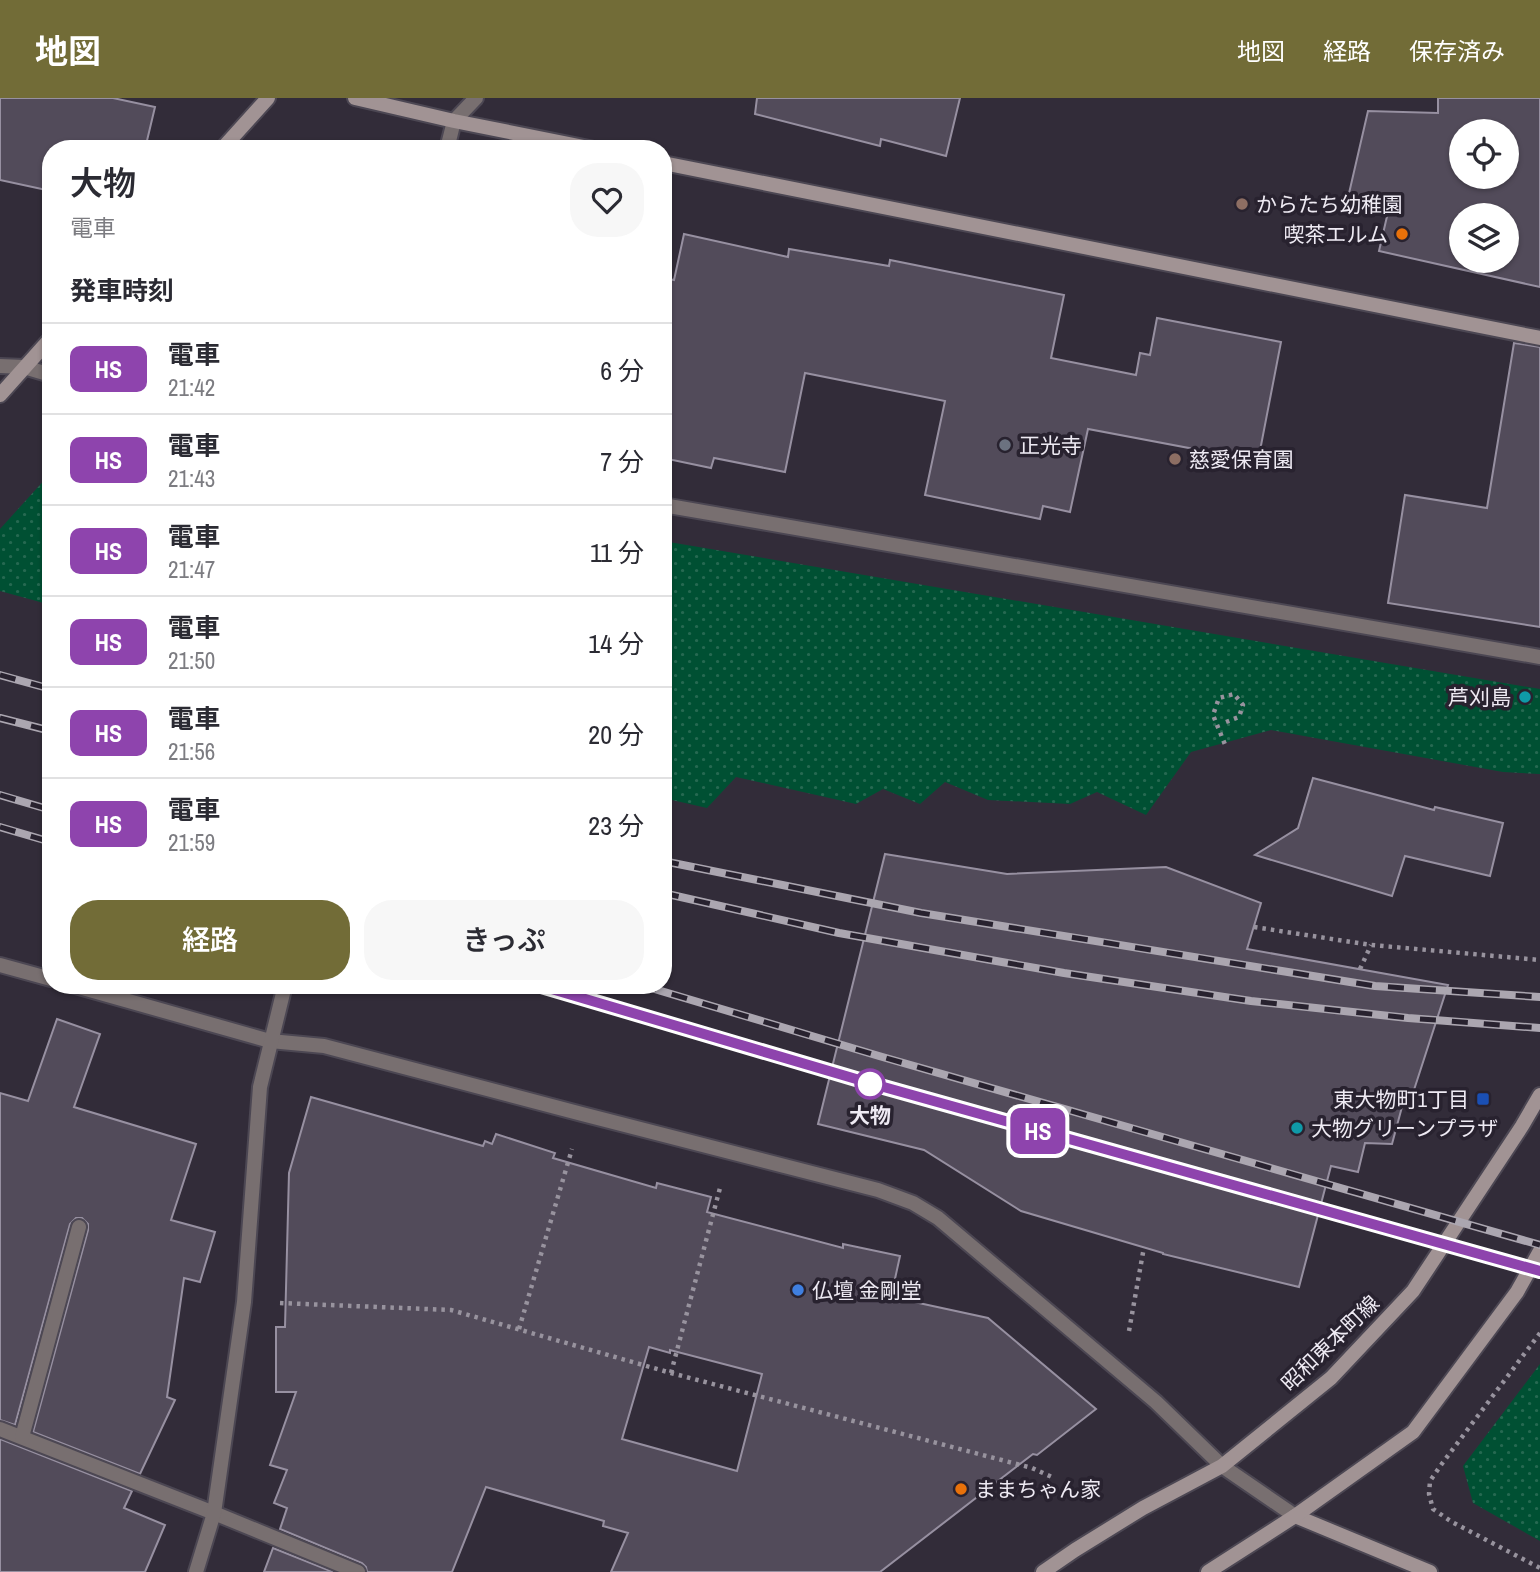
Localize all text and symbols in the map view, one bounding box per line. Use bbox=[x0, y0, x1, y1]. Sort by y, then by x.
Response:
text: 地図 bbox=[35, 29, 101, 73]
text: 地図 bbox=[1237, 35, 1285, 67]
text: 経路 bbox=[1323, 35, 1371, 67]
text: 保存済み bbox=[1409, 35, 1505, 67]
map controls bbox=[1449, 119, 1519, 273]
button: locate bbox=[1449, 119, 1519, 189]
text: 大物 bbox=[70, 161, 136, 205]
button: heart bbox=[570, 163, 644, 237]
place label: からたち幼稚園 bbox=[1256, 190, 1403, 219]
marker: からたち幼稚園 bbox=[1234, 196, 1250, 212]
button: layers bbox=[1449, 203, 1519, 273]
text: 電車 bbox=[70, 212, 116, 243]
place label: 喫茶エルム bbox=[1283, 220, 1388, 249]
marker: 喫茶エルム bbox=[1394, 226, 1410, 242]
text: 発車時刻 bbox=[70, 273, 174, 308]
text: 電車 bbox=[168, 337, 220, 372]
text: HS bbox=[95, 353, 122, 385]
text: 6 分 bbox=[600, 353, 644, 388]
text: 21:42 bbox=[168, 372, 215, 403]
text: 電車 bbox=[168, 428, 220, 463]
place label: 正光寺 bbox=[1019, 431, 1082, 460]
marker: 正光寺 bbox=[997, 437, 1013, 453]
text: HS bbox=[95, 444, 122, 476]
text: 7 分 bbox=[600, 444, 644, 479]
place label: 慈愛保育園 bbox=[1189, 445, 1294, 474]
marker: 慈愛保育園 bbox=[1167, 451, 1183, 467]
text: 21:43 bbox=[168, 463, 215, 494]
text: 電車 bbox=[168, 519, 220, 554]
text: HS bbox=[95, 535, 122, 567]
text: 11 分 bbox=[590, 535, 644, 570]
text: 21:47 bbox=[168, 554, 215, 585]
text: 電車 bbox=[168, 610, 220, 645]
text: HS bbox=[95, 626, 122, 658]
text: 14 分 bbox=[588, 626, 644, 661]
text: 21:50 bbox=[168, 645, 215, 676]
place label: 芦刈島 bbox=[1448, 683, 1511, 712]
marker: 芦刈島 bbox=[1517, 689, 1533, 705]
text: 電車 bbox=[168, 701, 220, 736]
text: HS bbox=[95, 717, 122, 749]
text: 20 分 bbox=[588, 717, 644, 752]
text: 21:56 bbox=[168, 736, 215, 767]
text: 電車 bbox=[168, 792, 220, 827]
text: HS bbox=[95, 808, 122, 840]
text: 23 分 bbox=[588, 808, 644, 843]
text: 21:59 bbox=[168, 827, 215, 858]
button: 経路 bbox=[70, 900, 350, 980]
button: きっぷ bbox=[364, 900, 644, 980]
marker: 大物 bbox=[855, 1069, 885, 1099]
place label: 東大物町1丁目 bbox=[1333, 1085, 1469, 1114]
marker: 東大物町1丁目 bbox=[1475, 1091, 1491, 1107]
place label: 大物 bbox=[849, 1101, 891, 1130]
line badge: HS bbox=[1006, 1108, 1070, 1154]
place label: 大物グリーンプラザ bbox=[1311, 1114, 1498, 1143]
text: HS bbox=[1024, 1115, 1052, 1147]
marker: 大物グリーンプラザ bbox=[1289, 1120, 1305, 1136]
place label: 仏壇 金剛堂 bbox=[812, 1276, 922, 1305]
marker: 仏壇 金剛堂 bbox=[790, 1282, 806, 1298]
street label: 昭和東本町線 bbox=[1275, 1289, 1385, 1397]
place label: ままちゃん家 bbox=[975, 1475, 1101, 1504]
marker: ままちゃん家 bbox=[953, 1481, 969, 1497]

